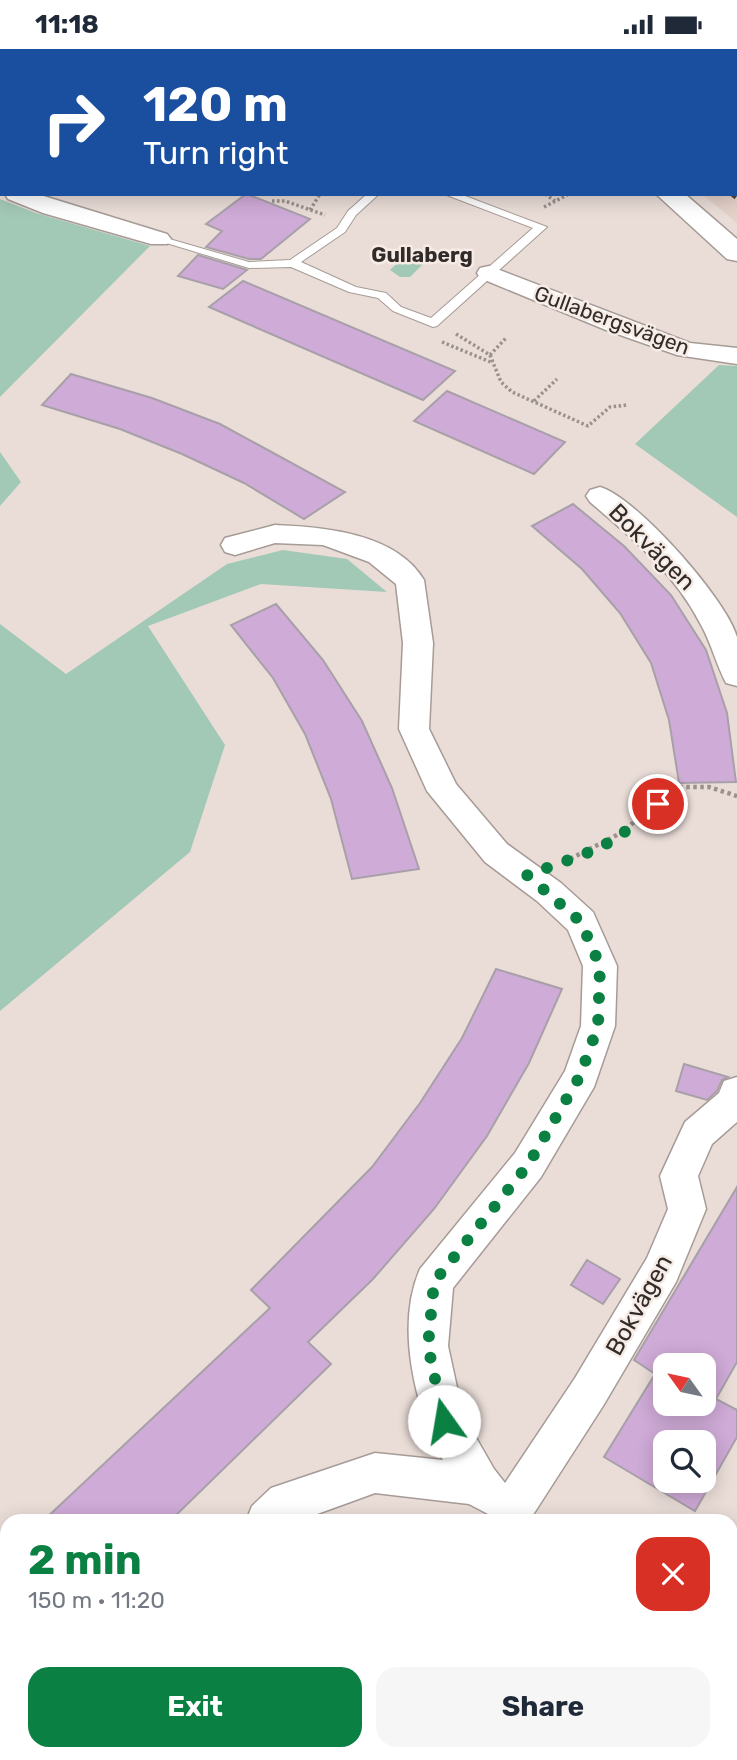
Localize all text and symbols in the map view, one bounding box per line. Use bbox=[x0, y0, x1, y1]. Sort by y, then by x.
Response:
text: 11:18 bbox=[35, 9, 99, 40]
text: 120 m bbox=[143, 75, 288, 133]
icon: right bbox=[28, 77, 119, 168]
text: Turn right bbox=[143, 134, 288, 172]
district label: Gullaberg bbox=[371, 242, 473, 267]
street label: Gullabergsvägen bbox=[531, 280, 693, 360]
street label: Bokvägen bbox=[603, 498, 701, 596]
pin bbox=[628, 774, 688, 834]
icon: arrive bbox=[639, 785, 677, 823]
street label: Bokvägen bbox=[600, 1250, 678, 1360]
north arrow bbox=[653, 1353, 716, 1416]
map controls bbox=[653, 1353, 716, 1493]
position arrow bbox=[407, 1384, 481, 1458]
button: search bbox=[653, 1430, 716, 1493]
text: 2 min bbox=[28, 1535, 142, 1585]
button: close bbox=[636, 1537, 710, 1611]
text: 150 m · 11:20 bbox=[28, 1586, 165, 1614]
button: Exit bbox=[28, 1667, 362, 1747]
button: Share bbox=[376, 1667, 710, 1747]

